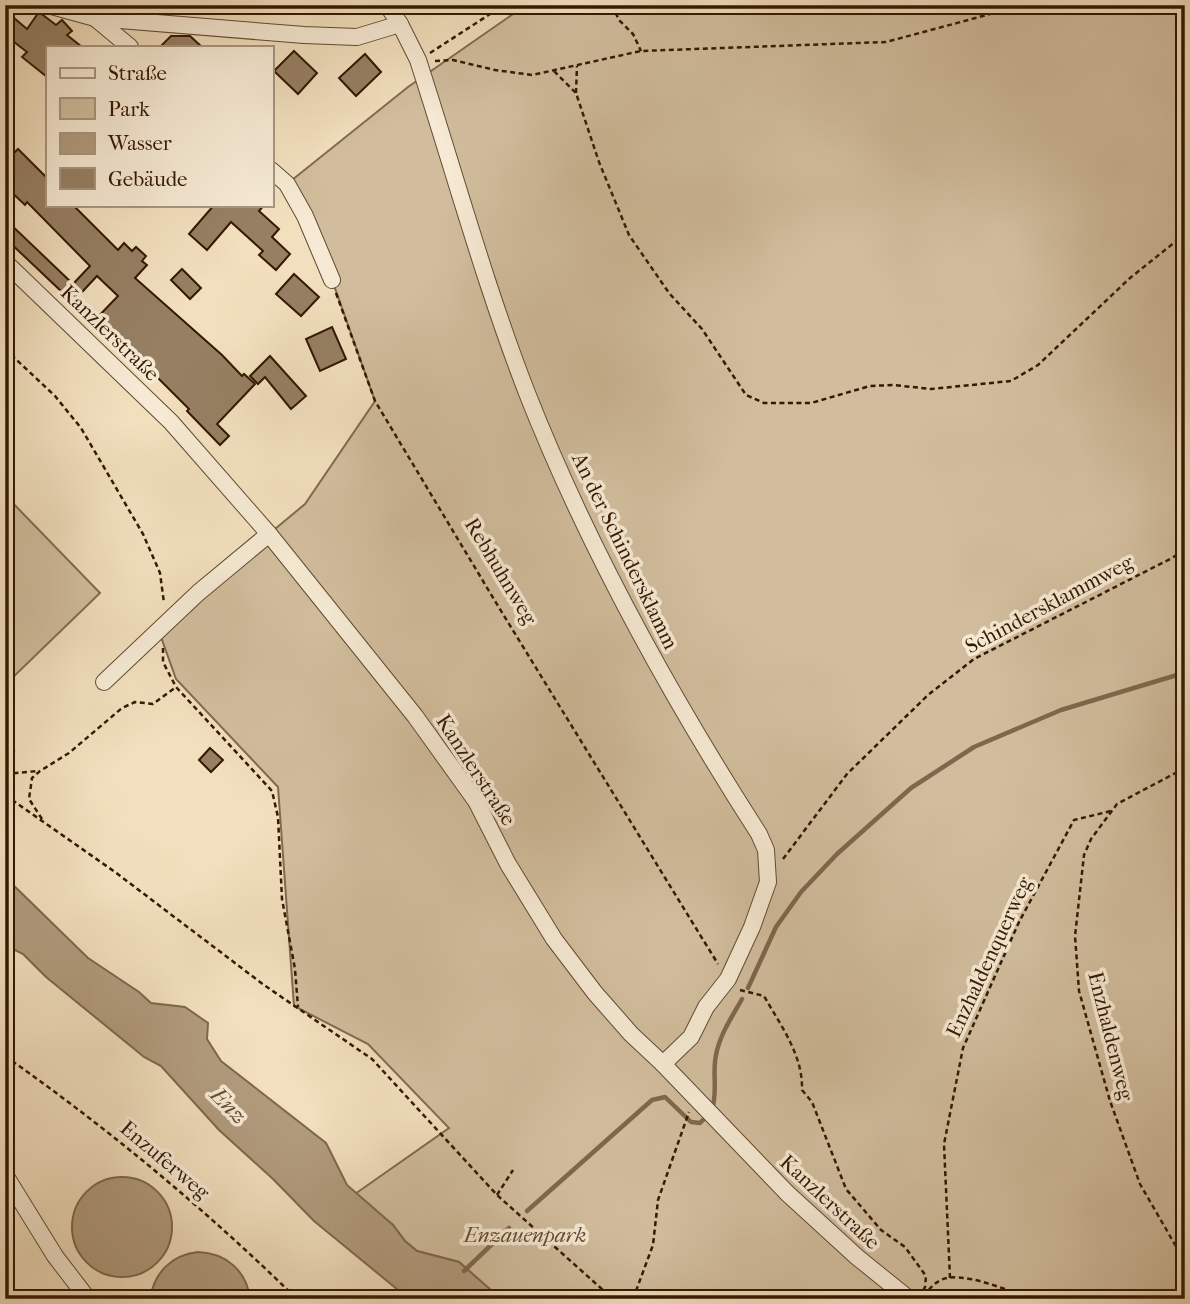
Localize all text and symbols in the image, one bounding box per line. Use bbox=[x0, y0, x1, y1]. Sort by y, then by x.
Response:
legend bbox=[46, 46, 273, 206]
text: Straße bbox=[108, 61, 167, 85]
text: Park bbox=[108, 97, 150, 121]
text: Wasser bbox=[107, 131, 172, 155]
text: Gebäude bbox=[108, 167, 188, 191]
street label: Kanzlerstraße bbox=[56, 280, 164, 386]
street label: An der Schindersklamm bbox=[567, 448, 683, 654]
street label: Rebhuhnweg bbox=[460, 513, 543, 629]
street label: Schindersklammweg bbox=[961, 549, 1138, 658]
street label: Kanzlerstraße bbox=[431, 710, 521, 830]
street label: Enzhaldenquerweg bbox=[941, 872, 1037, 1041]
street label: Enzhaldenweg bbox=[1083, 969, 1139, 1104]
water label: Enz bbox=[203, 1080, 253, 1129]
street label: Enzuferweg bbox=[116, 1116, 215, 1205]
street label: Kanzlerstraße bbox=[775, 1150, 885, 1254]
park label: Enzauenpark bbox=[462, 1223, 586, 1247]

